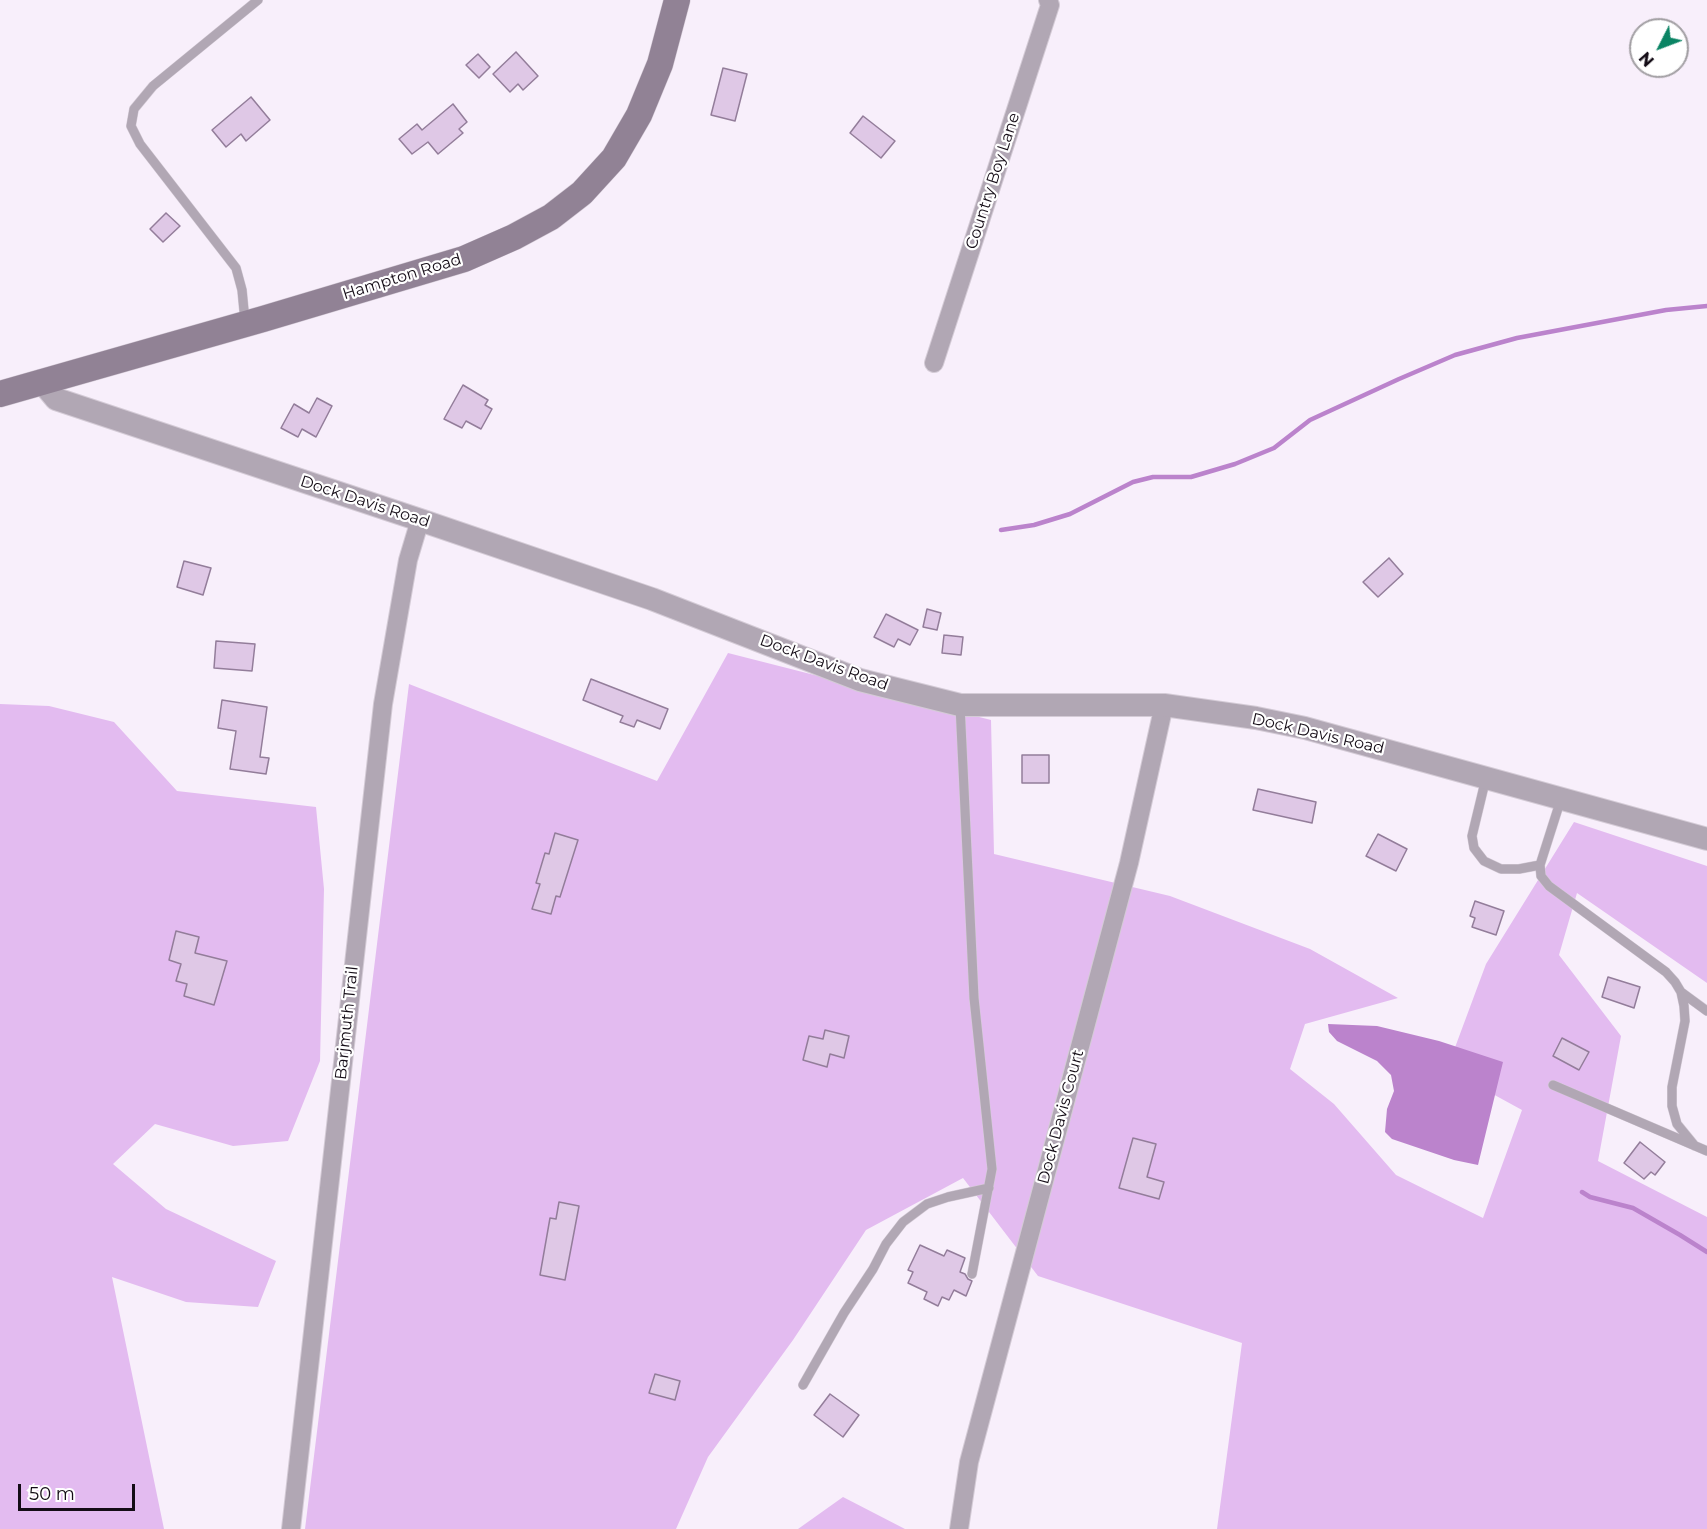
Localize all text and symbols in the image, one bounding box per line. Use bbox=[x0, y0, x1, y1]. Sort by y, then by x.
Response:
north arrow bbox=[1629, 18, 1689, 78]
text: N bbox=[1635, 48, 1658, 70]
street label: Country Boy Lane bbox=[962, 110, 1024, 252]
street label: Hampton Road bbox=[340, 250, 464, 304]
street label: Dock Davis Road bbox=[298, 472, 432, 532]
street label: Dock Davis Road bbox=[757, 631, 891, 695]
street label: Dock Davis Road bbox=[1250, 709, 1386, 759]
street label: Barjmuth Trail bbox=[331, 965, 363, 1081]
street label: Dock Davis Court bbox=[1034, 1048, 1088, 1186]
scale bar bbox=[21, 1472, 138, 1510]
text: 50 m bbox=[29, 1483, 75, 1505]

